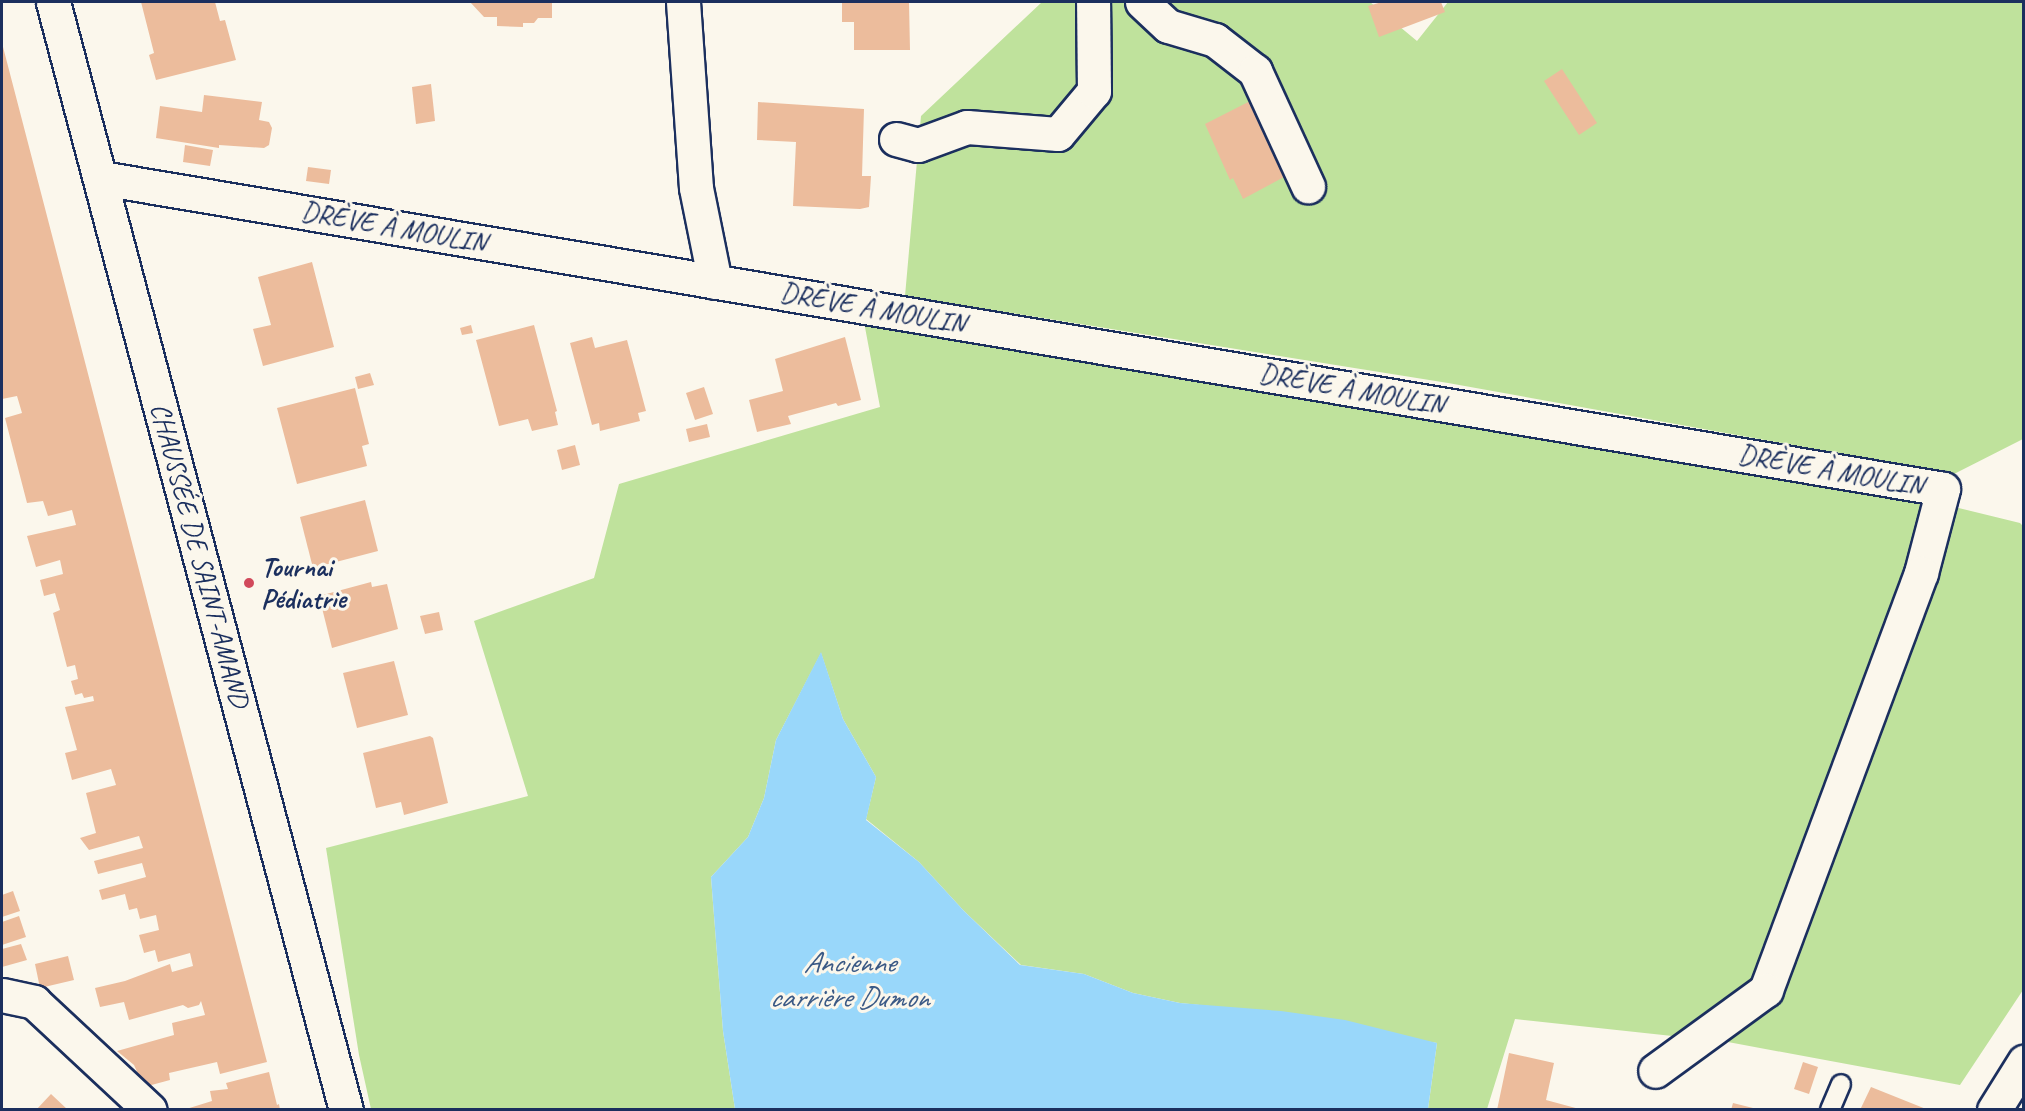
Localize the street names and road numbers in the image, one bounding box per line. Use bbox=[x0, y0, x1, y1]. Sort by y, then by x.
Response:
street label: DRÈVE À MOULIN bbox=[299, 194, 489, 260]
street label: DRÈVE À MOULIN bbox=[778, 275, 968, 341]
street label: DRÈVE À MOULIN bbox=[1257, 356, 1447, 422]
street label: CHAUSSÉE DE SAINT-AMAND bbox=[143, 399, 257, 711]
street label: DRÈVE À MOULIN bbox=[1736, 437, 1926, 503]

